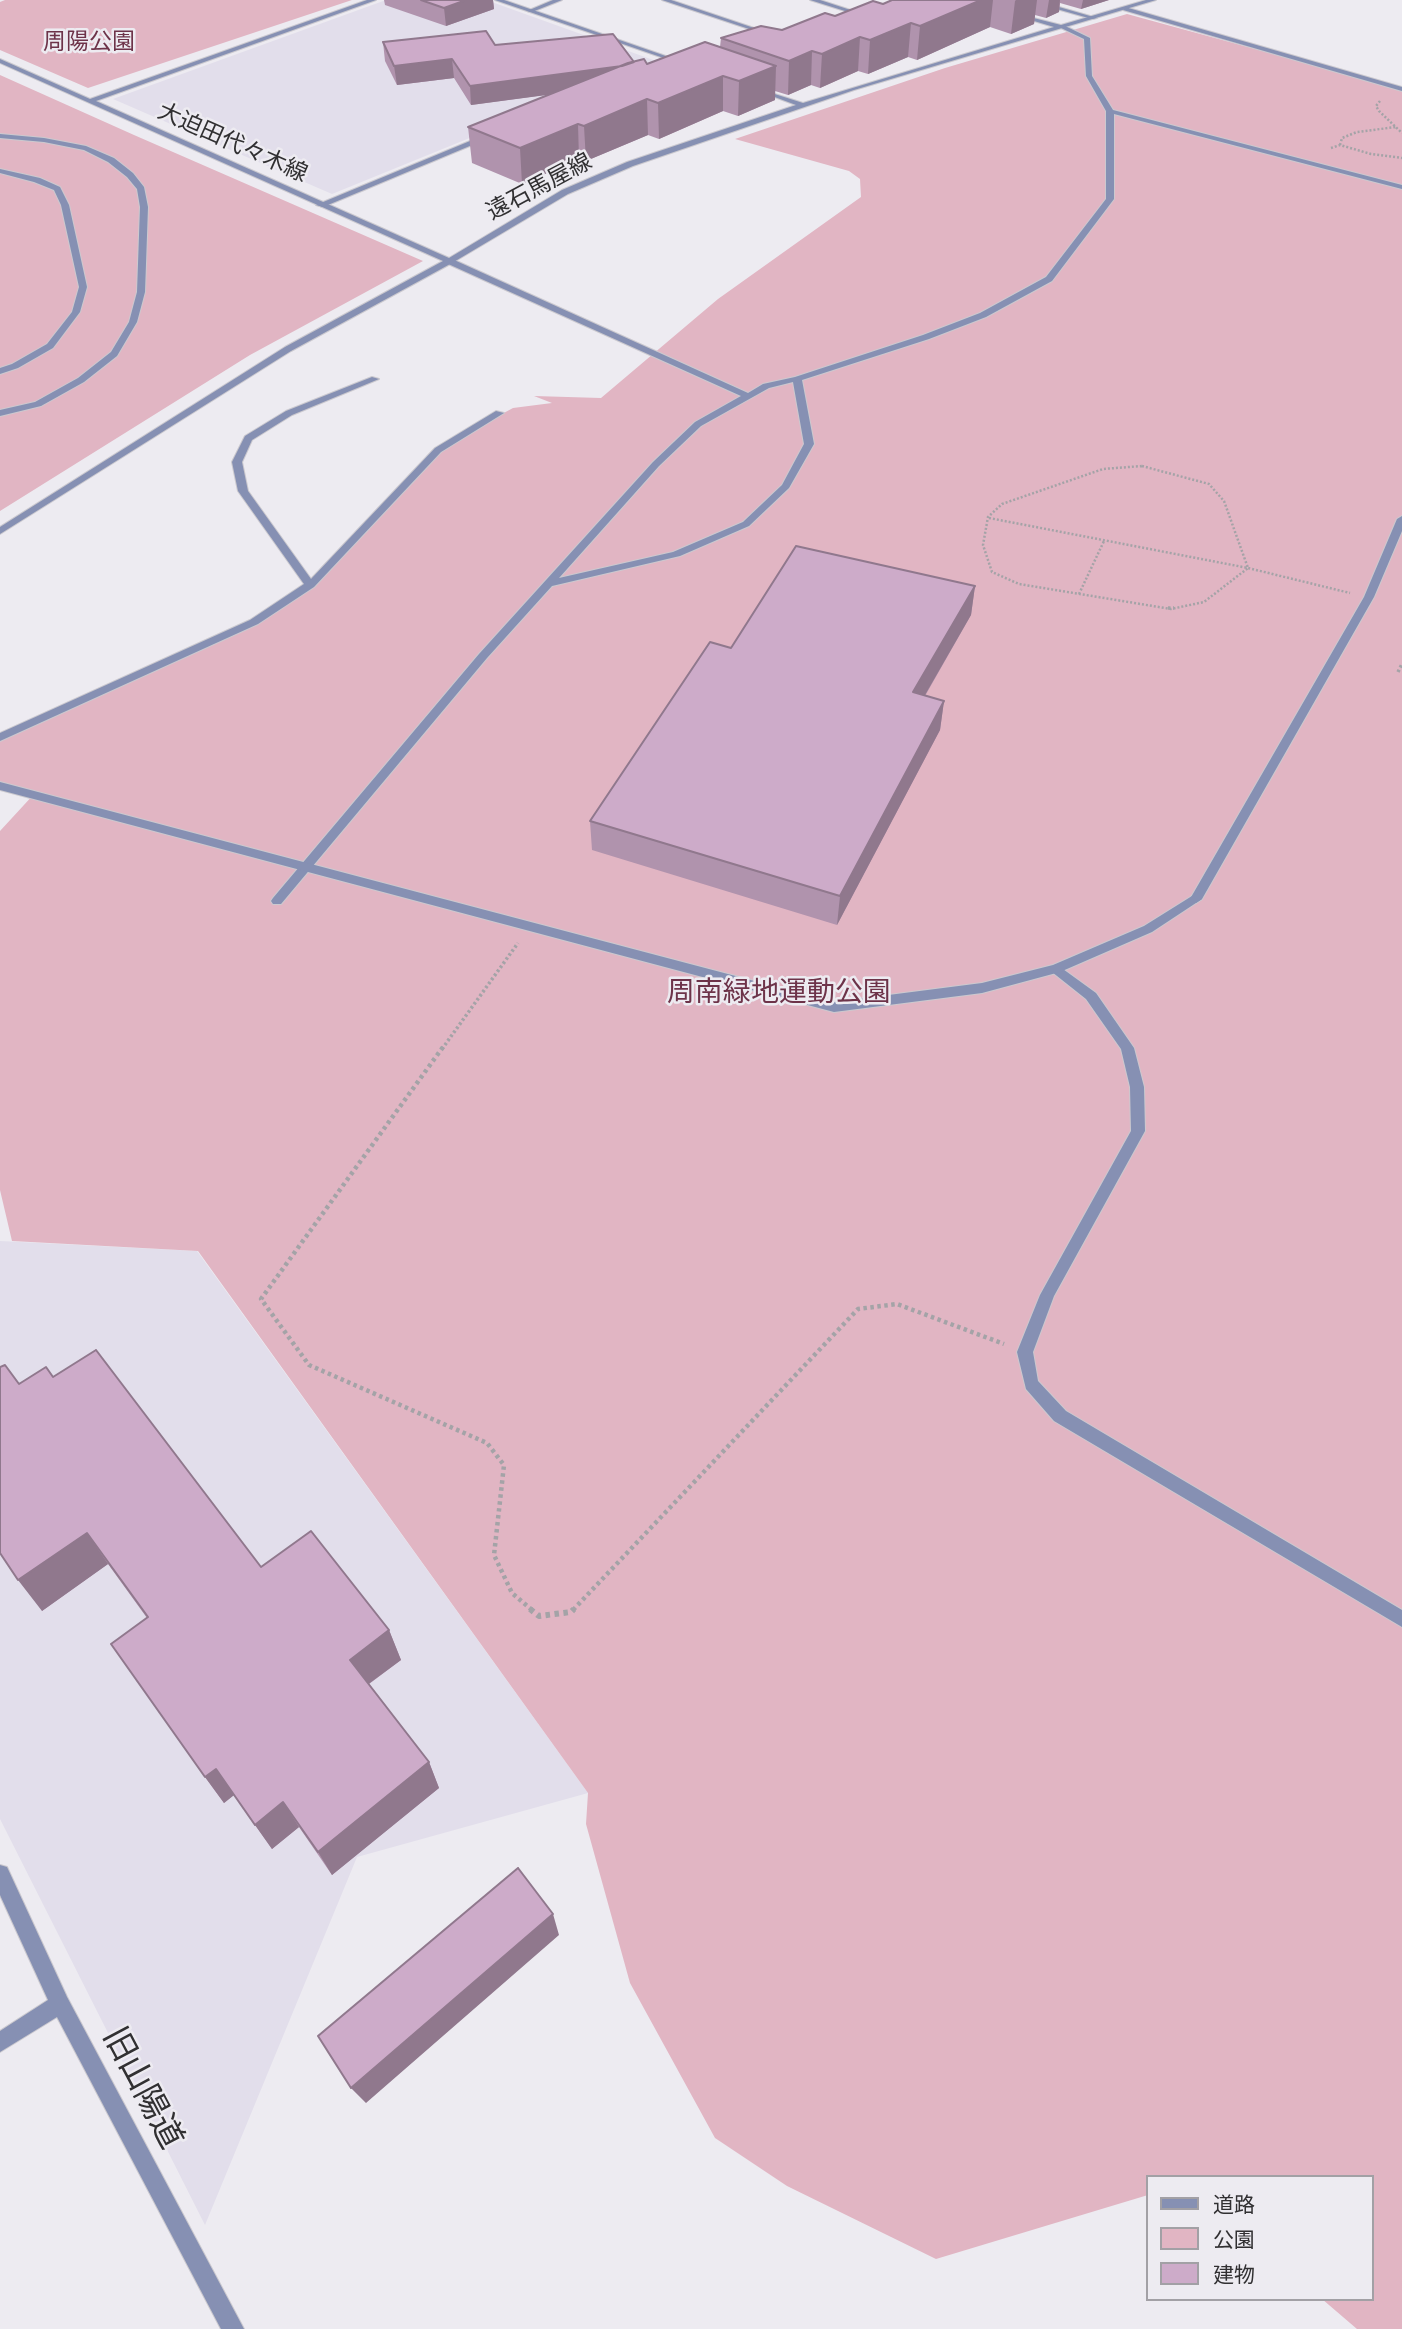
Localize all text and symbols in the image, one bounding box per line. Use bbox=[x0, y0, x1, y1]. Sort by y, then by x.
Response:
park label: 周陽公園 bbox=[43, 29, 135, 57]
street label: 大迫田代々木線 bbox=[153, 99, 311, 189]
street label: 遠石馬屋線 bbox=[483, 149, 597, 227]
park label: 周南緑地運動公園 bbox=[667, 977, 891, 1011]
street label: 旧山陽道 bbox=[93, 2021, 189, 2157]
legend bbox=[1146, 2175, 1374, 2301]
text: 道路 bbox=[1213, 2190, 1255, 2220]
text: 公園 bbox=[1213, 2225, 1255, 2255]
text: 建物 bbox=[1213, 2260, 1255, 2290]

